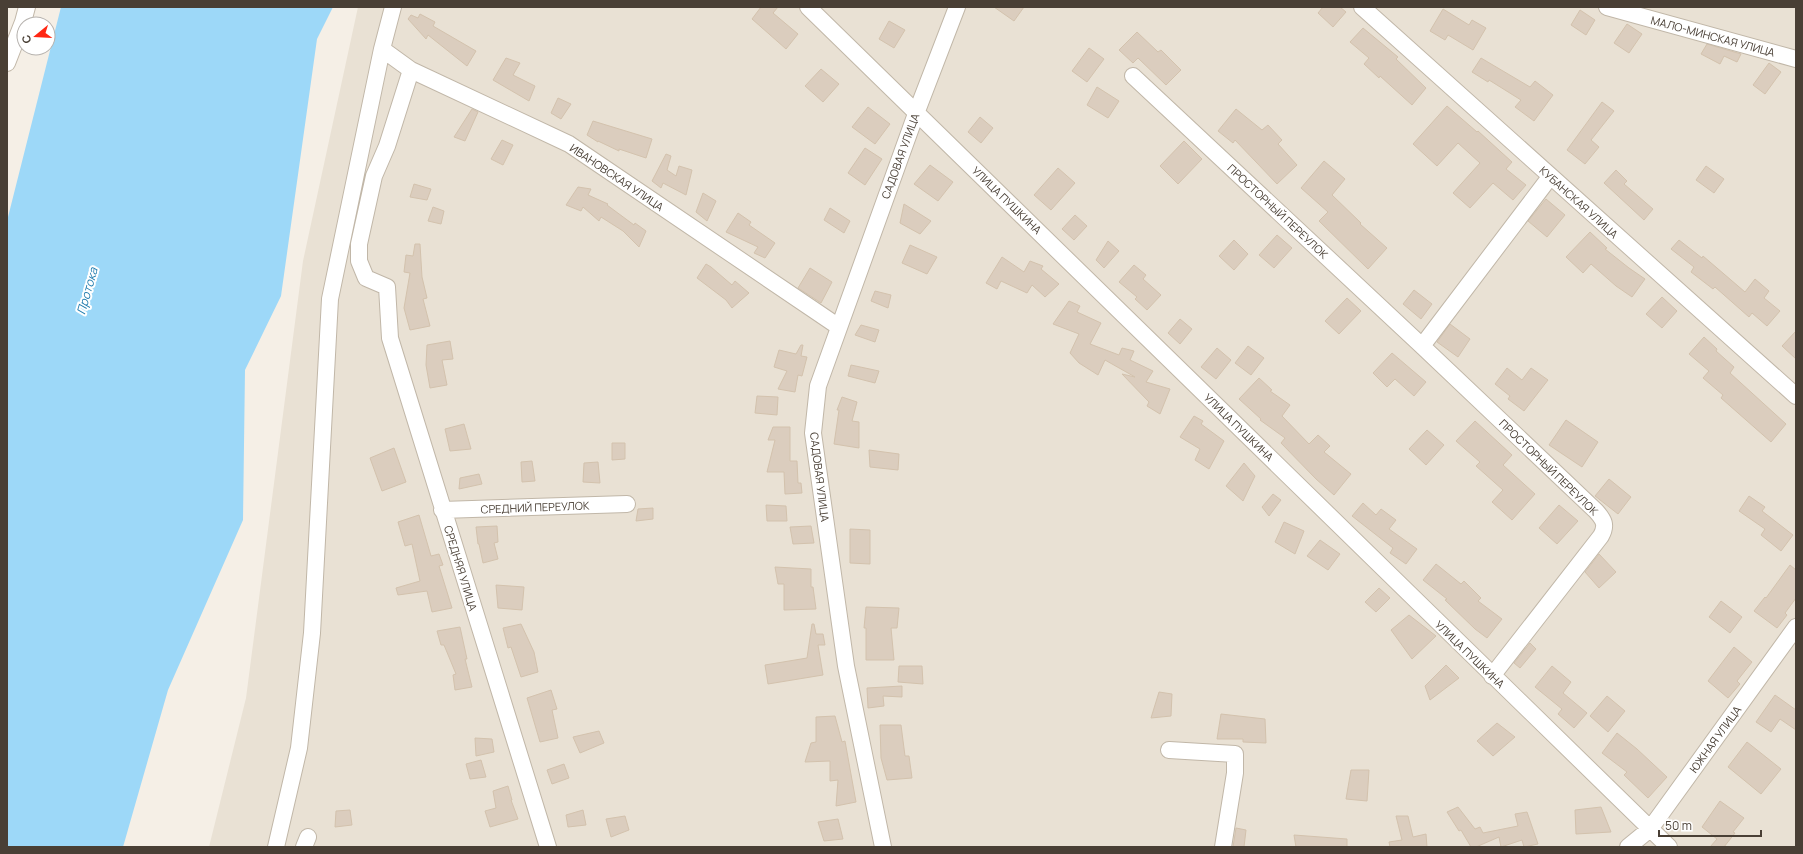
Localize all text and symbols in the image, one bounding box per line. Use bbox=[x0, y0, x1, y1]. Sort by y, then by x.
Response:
street label: МАЛО-МИНСКАЯ УЛИЦА bbox=[1649, 12, 1777, 60]
north arrow bbox=[16, 16, 56, 56]
text: С bbox=[18, 33, 34, 45]
street label: САДОВАЯ УЛИЦА bbox=[878, 111, 922, 201]
street label: ИВАНОВСКАЯ УЛИЦА bbox=[567, 140, 667, 214]
street label: ПРОСТОРНЫЙ ПЕРЕУЛОК bbox=[1225, 160, 1332, 262]
street label: УЛИЦА ПУШКИНА bbox=[969, 163, 1045, 237]
street label: КУБАНСКАЯ УЛИЦА bbox=[1536, 163, 1622, 241]
water label: Протока bbox=[72, 264, 102, 316]
street label: УЛИЦА ПУШКИНА bbox=[1201, 390, 1277, 464]
street label: ПРОСТОРНЫЙ ПЕРЕУЛОК bbox=[1496, 416, 1602, 519]
street label: САДОВАЯ УЛИЦА bbox=[807, 431, 833, 523]
street label: СРЕДНИЙ ПЕРЕУЛОК bbox=[480, 498, 590, 516]
street label: СРЕДНЯЯ УЛИЦА bbox=[441, 523, 481, 613]
street label: УЛИЦА ПУШКИНА bbox=[1432, 617, 1508, 691]
street label: ЮЖНАЯ УЛИЦА bbox=[1686, 703, 1744, 775]
scale bar bbox=[1659, 812, 1761, 838]
text: 50 m bbox=[1665, 817, 1692, 834]

